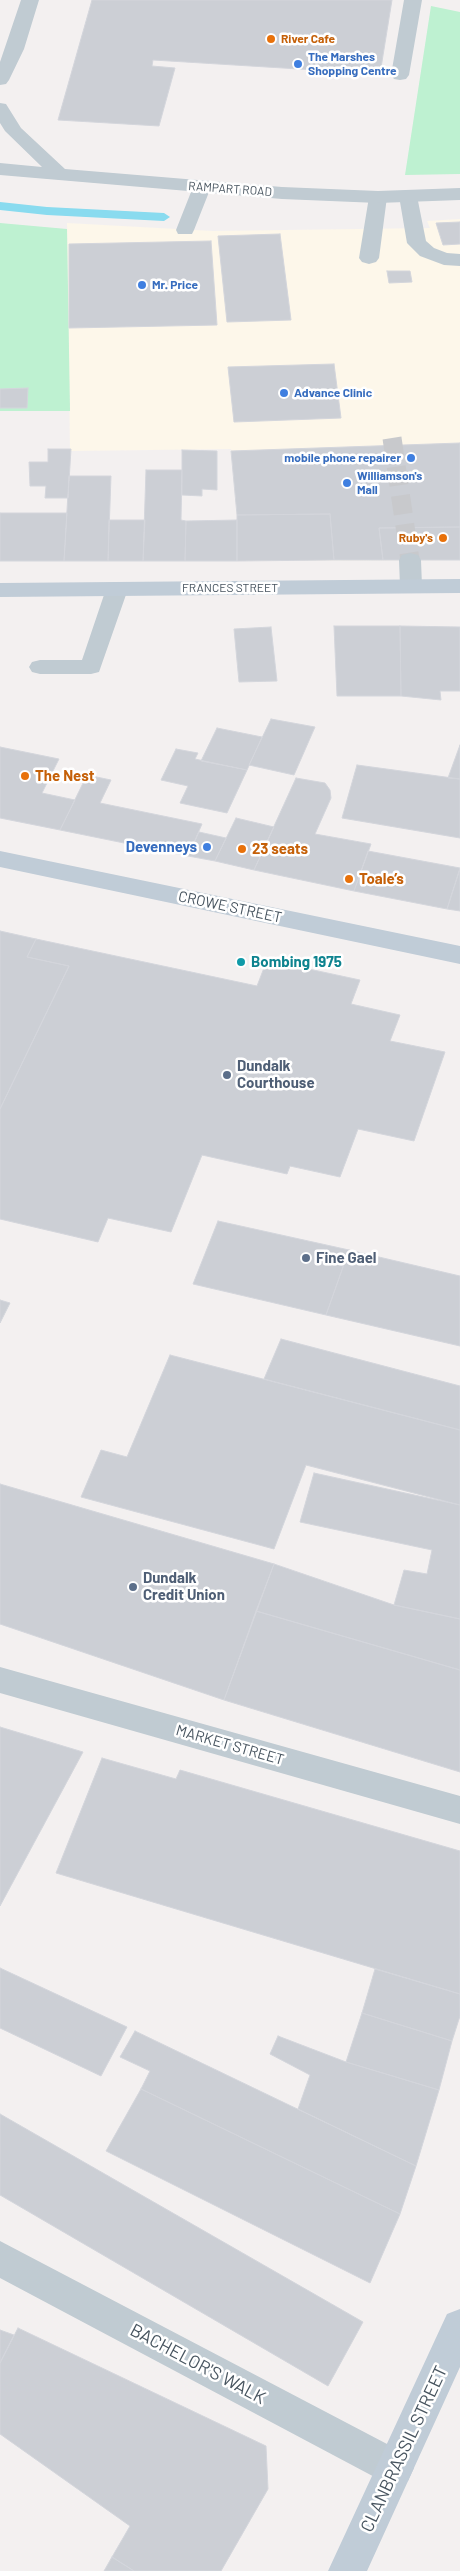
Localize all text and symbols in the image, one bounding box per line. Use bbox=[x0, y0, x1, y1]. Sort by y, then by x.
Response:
place label: River Cafe bbox=[281, 32, 335, 46]
marker: River Cafe bbox=[265, 33, 277, 45]
place label: The Marshes Shopping Centre bbox=[308, 50, 397, 78]
marker: The Marshes Shopping Centre bbox=[292, 58, 304, 70]
street label: RAMPART ROAD bbox=[188, 179, 272, 199]
place label: Mr. Price bbox=[152, 278, 198, 292]
marker: Mr. Price bbox=[136, 279, 148, 291]
place label: Advance Clinic bbox=[294, 386, 372, 400]
marker: Advance Clinic bbox=[278, 387, 290, 399]
place label: mobile phone repairer bbox=[284, 451, 401, 465]
marker: mobile phone repairer bbox=[405, 452, 417, 464]
place label: Williamson's Mall bbox=[357, 469, 422, 497]
marker: Williamson's Mall bbox=[341, 477, 353, 489]
place label: Ruby's bbox=[399, 531, 433, 545]
marker: Ruby's bbox=[437, 532, 449, 544]
street label: FRANCES STREET bbox=[182, 581, 278, 595]
place label: The Nest bbox=[35, 767, 94, 785]
marker: The Nest bbox=[19, 770, 31, 782]
place label: Devenneys bbox=[126, 838, 197, 856]
place label: 23 seats bbox=[252, 840, 308, 858]
marker: Devenneys bbox=[201, 841, 213, 853]
marker: 23 seats bbox=[236, 843, 248, 855]
place label: Toale’s bbox=[359, 870, 404, 888]
marker: Toale’s bbox=[343, 873, 355, 885]
street label: CROWE STREET bbox=[177, 887, 283, 927]
place label: Bombing 1975 bbox=[251, 953, 342, 971]
marker: Bombing 1975 bbox=[235, 956, 247, 968]
place label: Dundalk Courthouse bbox=[237, 1057, 315, 1092]
marker: Dundalk Courthouse bbox=[221, 1069, 233, 1081]
place label: Fine Gael bbox=[316, 1249, 376, 1267]
marker: Fine Gael bbox=[300, 1252, 312, 1264]
place label: Dundalk Credit Union bbox=[143, 1569, 225, 1604]
marker: Dundalk Credit Union bbox=[127, 1581, 139, 1593]
street label: MARKET STREET bbox=[174, 1721, 286, 1769]
street label: BACHELOR'S WALK bbox=[127, 2319, 269, 2409]
street label: CLANBRASSIL STREET bbox=[356, 2362, 452, 2536]

